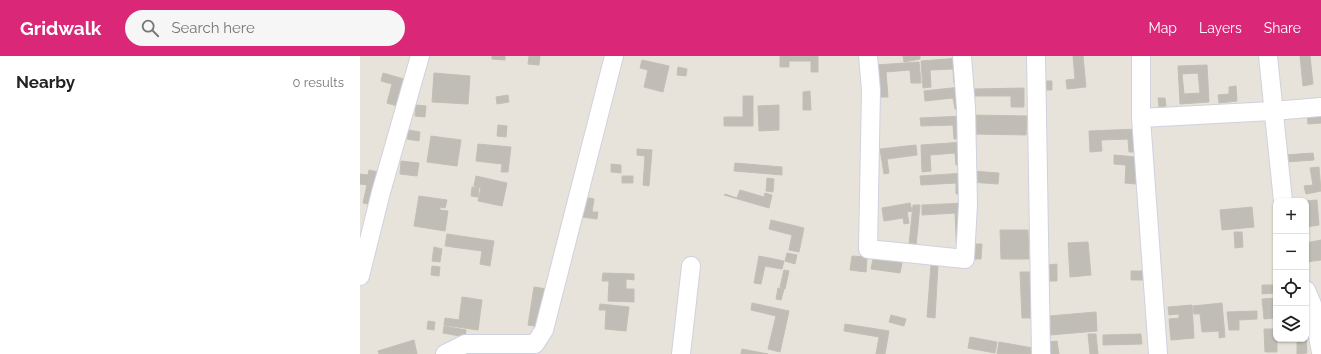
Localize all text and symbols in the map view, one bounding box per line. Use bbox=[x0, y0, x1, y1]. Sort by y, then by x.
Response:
search box bbox=[125, 10, 405, 46]
text: Gridwalk bbox=[20, 17, 101, 39]
icon: search bbox=[139, 17, 161, 39]
text: Search here bbox=[171, 19, 255, 37]
text: Map bbox=[1149, 20, 1177, 36]
text: Layers bbox=[1199, 20, 1242, 36]
text: Share bbox=[1264, 20, 1301, 36]
text: Nearby bbox=[16, 72, 75, 92]
text: 0 results bbox=[293, 75, 344, 90]
map controls bbox=[1273, 198, 1309, 342]
button: + bbox=[1273, 198, 1309, 234]
button: − bbox=[1273, 234, 1309, 270]
button: locate bbox=[1273, 270, 1309, 306]
button: layers bbox=[1273, 306, 1309, 342]

